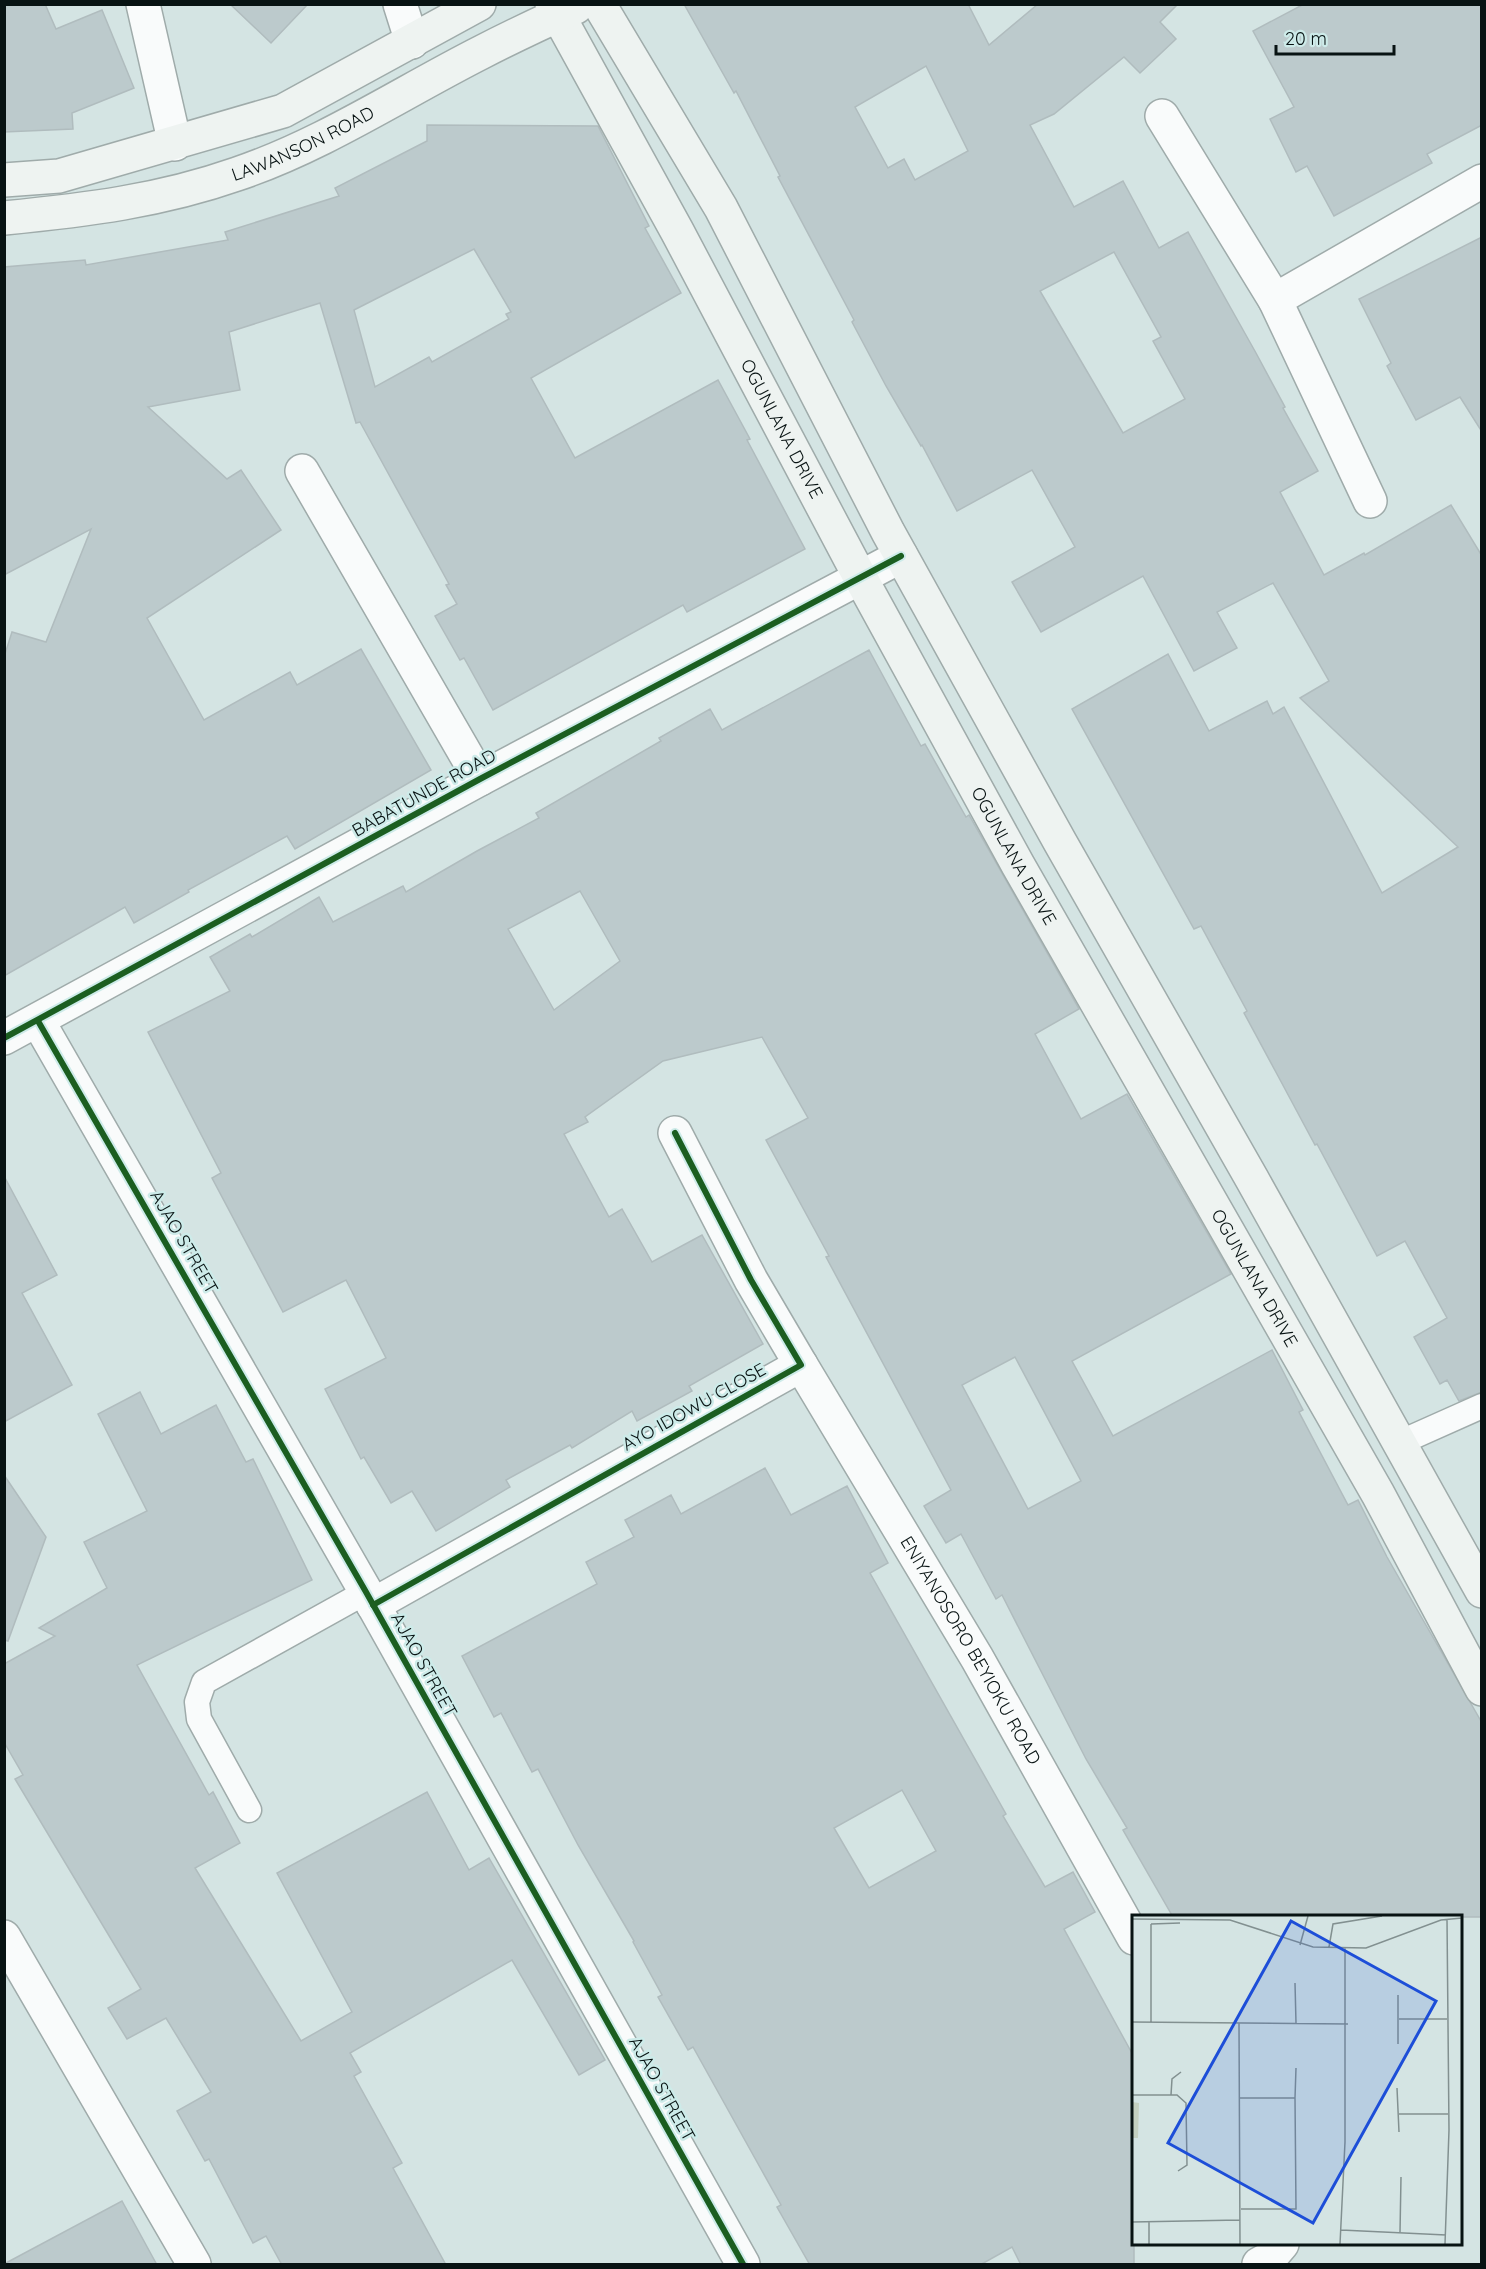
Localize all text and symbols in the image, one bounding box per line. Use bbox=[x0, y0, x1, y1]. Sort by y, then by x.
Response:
scale bar bbox=[1276, 18, 1394, 56]
text: 20 m bbox=[1285, 27, 1327, 50]
street label: LAWANSON ROAD bbox=[228, 101, 378, 186]
street label: OGUNLANA DRIVE bbox=[736, 355, 828, 503]
street label: BABATUNDE ROAD bbox=[348, 743, 500, 842]
street label: OGUNLANA DRIVE bbox=[966, 783, 1062, 929]
street label: AJAO STREET bbox=[145, 1186, 224, 1298]
street label: OGUNLANA DRIVE bbox=[1206, 1205, 1303, 1351]
street label: AYO IDOWU CLOSE bbox=[618, 1358, 770, 1456]
street label: ENIYANOSORO BEYIOKU ROAD bbox=[895, 1532, 1046, 1768]
street label: AJAO STREET bbox=[386, 1608, 463, 1721]
inset map bbox=[1132, 1915, 1462, 2245]
street label: AJAO STREET bbox=[624, 2032, 701, 2145]

